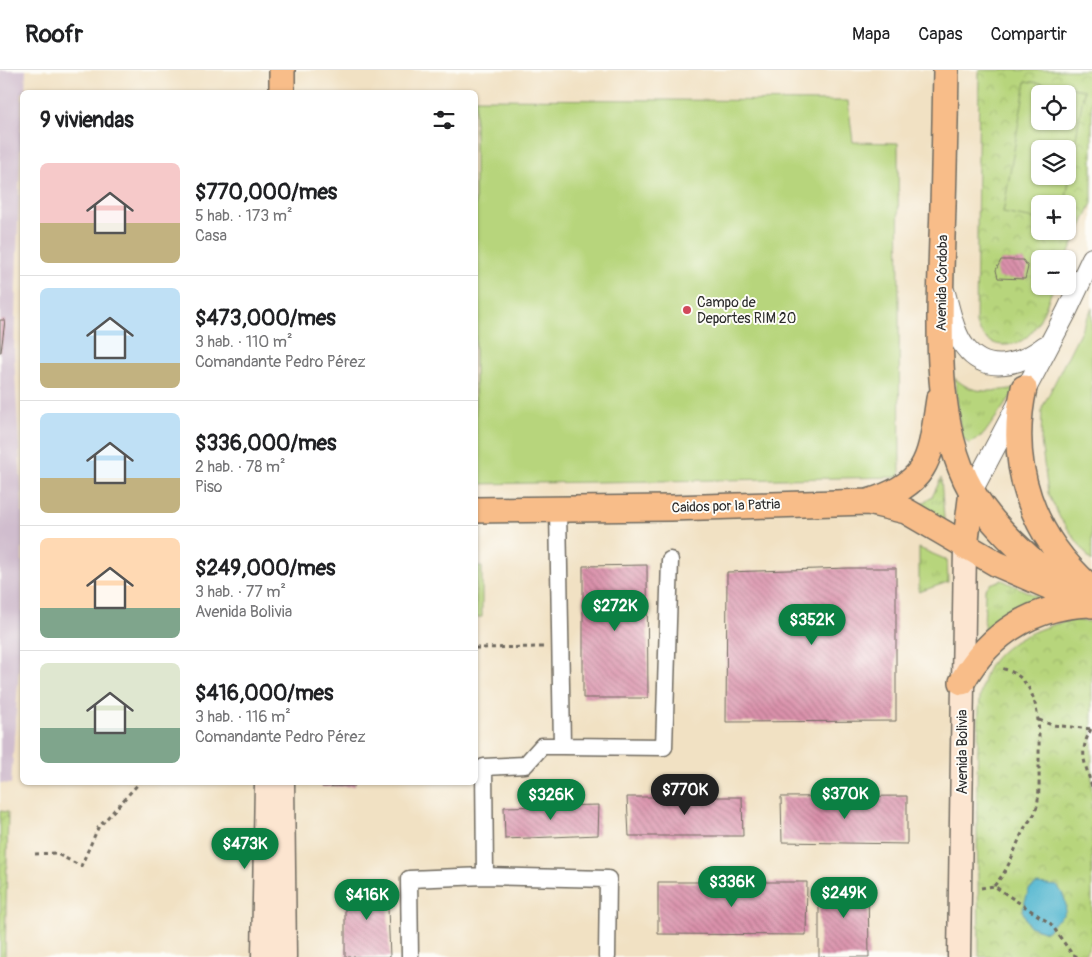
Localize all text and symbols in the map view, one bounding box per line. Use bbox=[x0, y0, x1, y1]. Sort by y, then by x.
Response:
text: Roofr bbox=[25, 20, 83, 49]
text: Mapa bbox=[852, 23, 890, 46]
text: Capas bbox=[918, 23, 963, 46]
text: Compartir bbox=[991, 23, 1067, 46]
map controls bbox=[1031, 85, 1076, 295]
button: locate bbox=[1031, 85, 1076, 130]
icon: filters bbox=[430, 106, 458, 134]
text: 9 viviendas bbox=[40, 107, 134, 134]
button: layers bbox=[1031, 140, 1076, 185]
text: $770,000/mes bbox=[195, 179, 337, 206]
icon: home bbox=[80, 183, 140, 243]
button: + bbox=[1031, 195, 1076, 240]
text: 5 hab. · 173 m² bbox=[195, 206, 292, 226]
text: Casa bbox=[195, 226, 227, 246]
street label: Avenida Córdoba bbox=[933, 235, 951, 331]
button: − bbox=[1031, 250, 1076, 295]
place label: Campo de Deportes RIM 20 bbox=[697, 294, 796, 327]
marker: Campo de Deportes RIM 20 bbox=[681, 304, 693, 316]
text: $473,000/mes bbox=[195, 305, 336, 332]
icon: home bbox=[80, 308, 140, 368]
text: 3 hab. · 110 m² bbox=[195, 332, 292, 352]
text: Comandante Pedro Pérez bbox=[195, 352, 366, 372]
text: $336,000/mes bbox=[195, 430, 336, 457]
icon: home bbox=[80, 433, 140, 493]
text: 2 hab. · 78 m² bbox=[195, 457, 286, 477]
text: Piso bbox=[195, 477, 222, 497]
street label: Caidos por la Patria bbox=[671, 496, 781, 516]
text: $249,000/mes bbox=[195, 555, 335, 582]
icon: home bbox=[80, 558, 140, 618]
text: 3 hab. · 77 m² bbox=[195, 582, 286, 602]
pin: $272K bbox=[580, 590, 650, 632]
text: $272K bbox=[593, 596, 637, 616]
text: Avenida Bolivia bbox=[195, 602, 292, 622]
pin: $352K bbox=[777, 604, 847, 646]
text: $352K bbox=[790, 610, 834, 630]
text: $416,000/mes bbox=[195, 680, 333, 707]
icon: home bbox=[80, 683, 140, 743]
text: 3 hab. · 116 m² bbox=[195, 707, 291, 727]
street label: Avenida Bolivia bbox=[954, 710, 971, 794]
text: Comandante Pedro Pérez bbox=[195, 727, 366, 747]
pin: $770K bbox=[650, 774, 720, 816]
pin: $326K bbox=[516, 778, 586, 821]
pin: $370K bbox=[810, 778, 880, 820]
text: $770K bbox=[662, 780, 708, 800]
text: $370K bbox=[822, 784, 868, 804]
text: $326K bbox=[528, 785, 574, 805]
pin: $473K bbox=[210, 828, 280, 870]
text: $473K bbox=[223, 834, 268, 854]
pin: $336K bbox=[697, 866, 767, 908]
text: $336K bbox=[709, 872, 755, 892]
pin: $249K bbox=[809, 876, 879, 919]
pin: $416K bbox=[332, 878, 402, 921]
text: $249K bbox=[822, 883, 866, 903]
text: $416K bbox=[345, 885, 389, 905]

